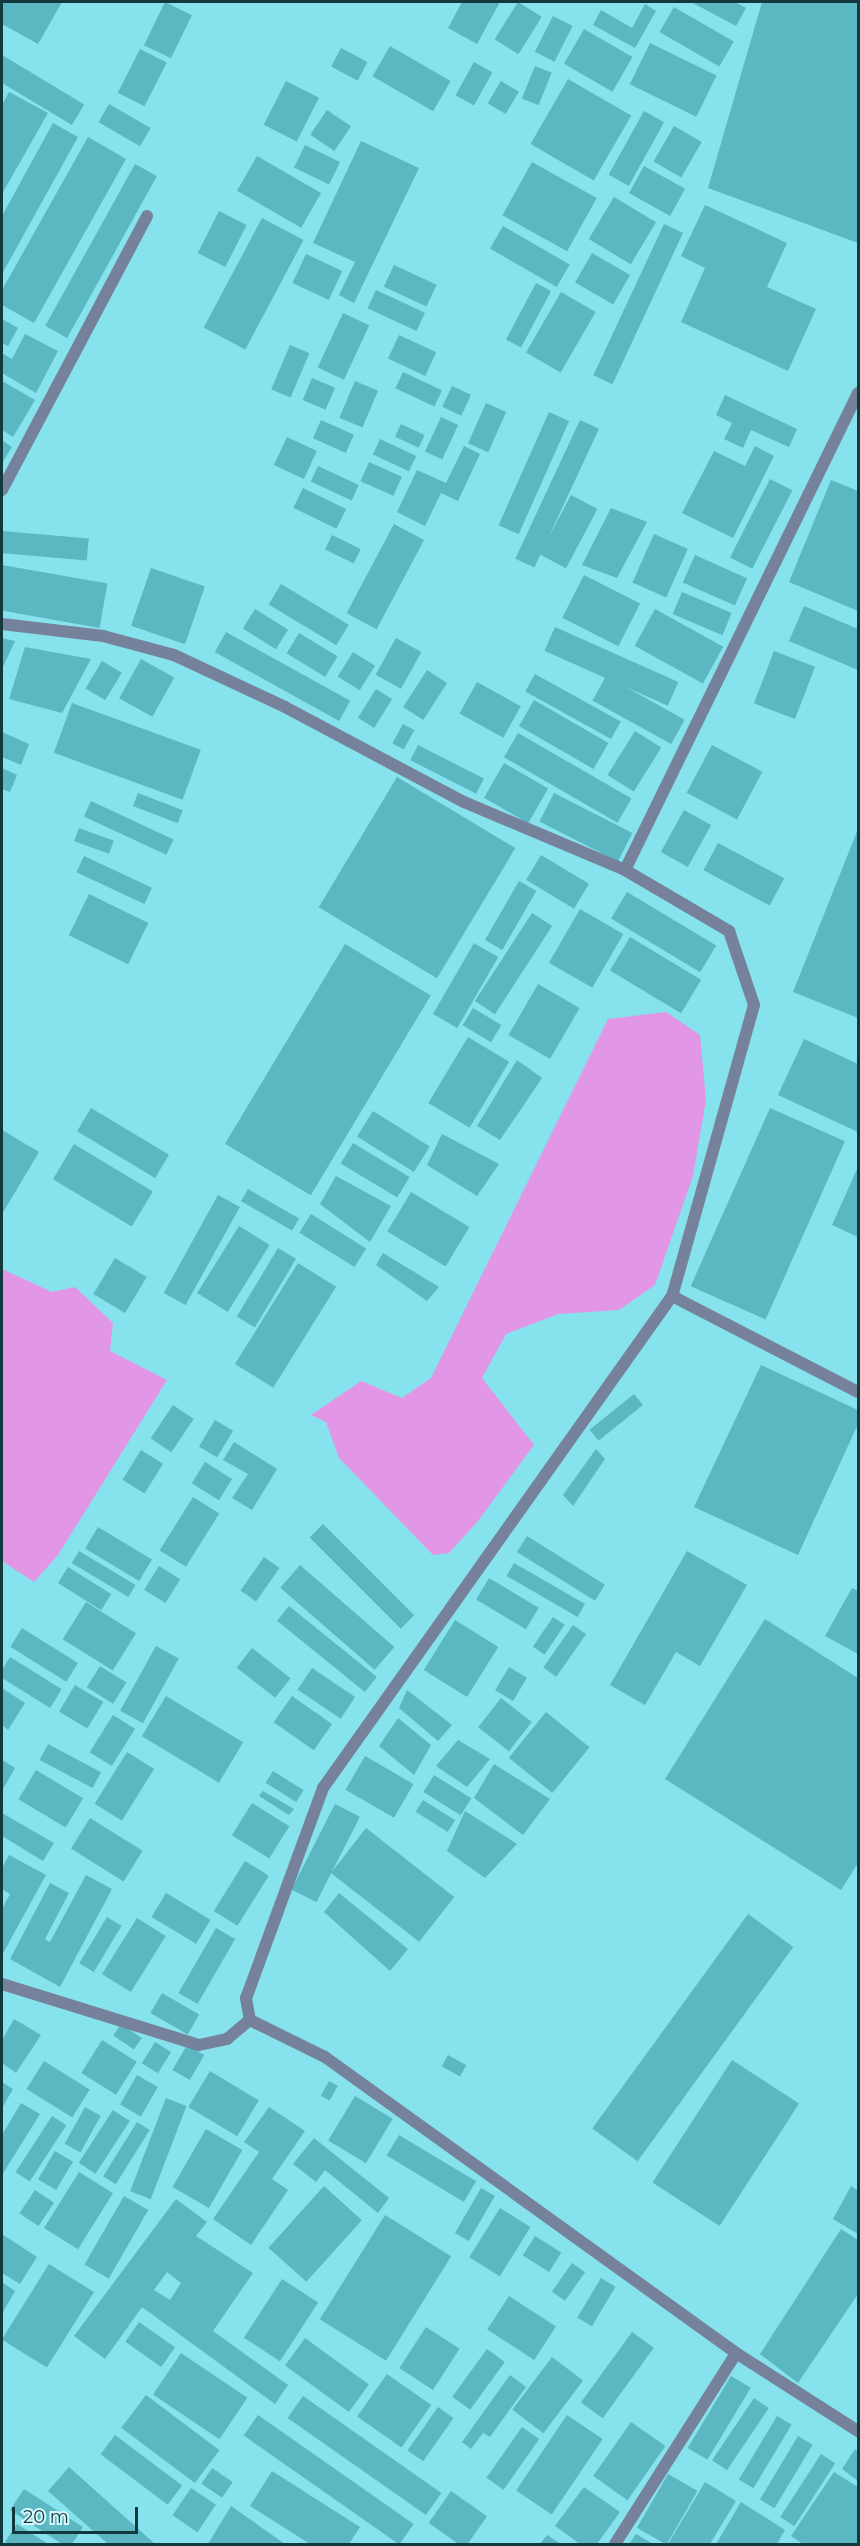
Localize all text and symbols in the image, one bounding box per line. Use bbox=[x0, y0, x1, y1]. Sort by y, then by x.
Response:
scale bar bbox=[15, 2495, 141, 2533]
text: 20 m bbox=[23, 2506, 69, 2528]

